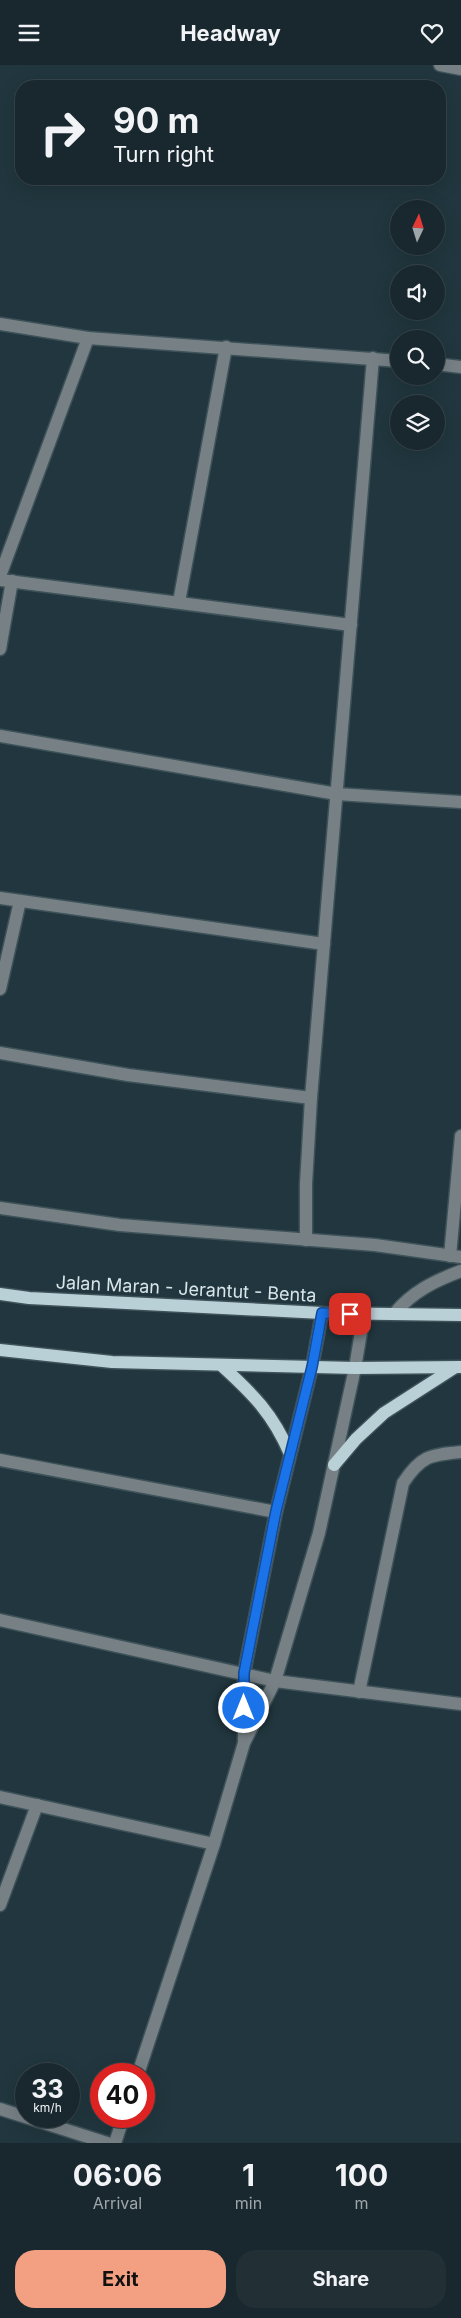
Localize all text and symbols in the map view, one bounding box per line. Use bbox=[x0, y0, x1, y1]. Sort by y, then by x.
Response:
icon: menu bbox=[15, 19, 43, 47]
icon: heart bbox=[418, 19, 446, 47]
text: Headway bbox=[180, 20, 281, 46]
text: 90 m bbox=[113, 99, 200, 141]
icon: right bbox=[30, 100, 95, 165]
text: Turn right bbox=[113, 141, 214, 167]
north arrow bbox=[390, 200, 445, 255]
map controls bbox=[390, 200, 445, 450]
button: sound bbox=[390, 265, 445, 320]
button: search bbox=[390, 330, 445, 385]
button: layers bbox=[390, 395, 445, 450]
street label: Jalan Maran - Jerantut - Benta bbox=[55, 1271, 317, 1306]
pin bbox=[329, 1293, 371, 1335]
icon: arrive bbox=[336, 1300, 364, 1328]
position arrow bbox=[217, 1681, 269, 1733]
speed limit sign: 40 bbox=[90, 2063, 155, 2128]
text: 33 bbox=[31, 2074, 64, 2104]
text: km/h bbox=[33, 2100, 62, 2115]
text: 06:06 bbox=[73, 2157, 162, 2193]
text: 1 bbox=[242, 2157, 255, 2193]
text: 100 bbox=[335, 2157, 388, 2193]
text: Arrival bbox=[93, 2193, 142, 2213]
text: min bbox=[235, 2193, 262, 2213]
text: m bbox=[355, 2193, 369, 2213]
button: Exit bbox=[15, 2250, 226, 2308]
button: Share bbox=[236, 2250, 446, 2308]

